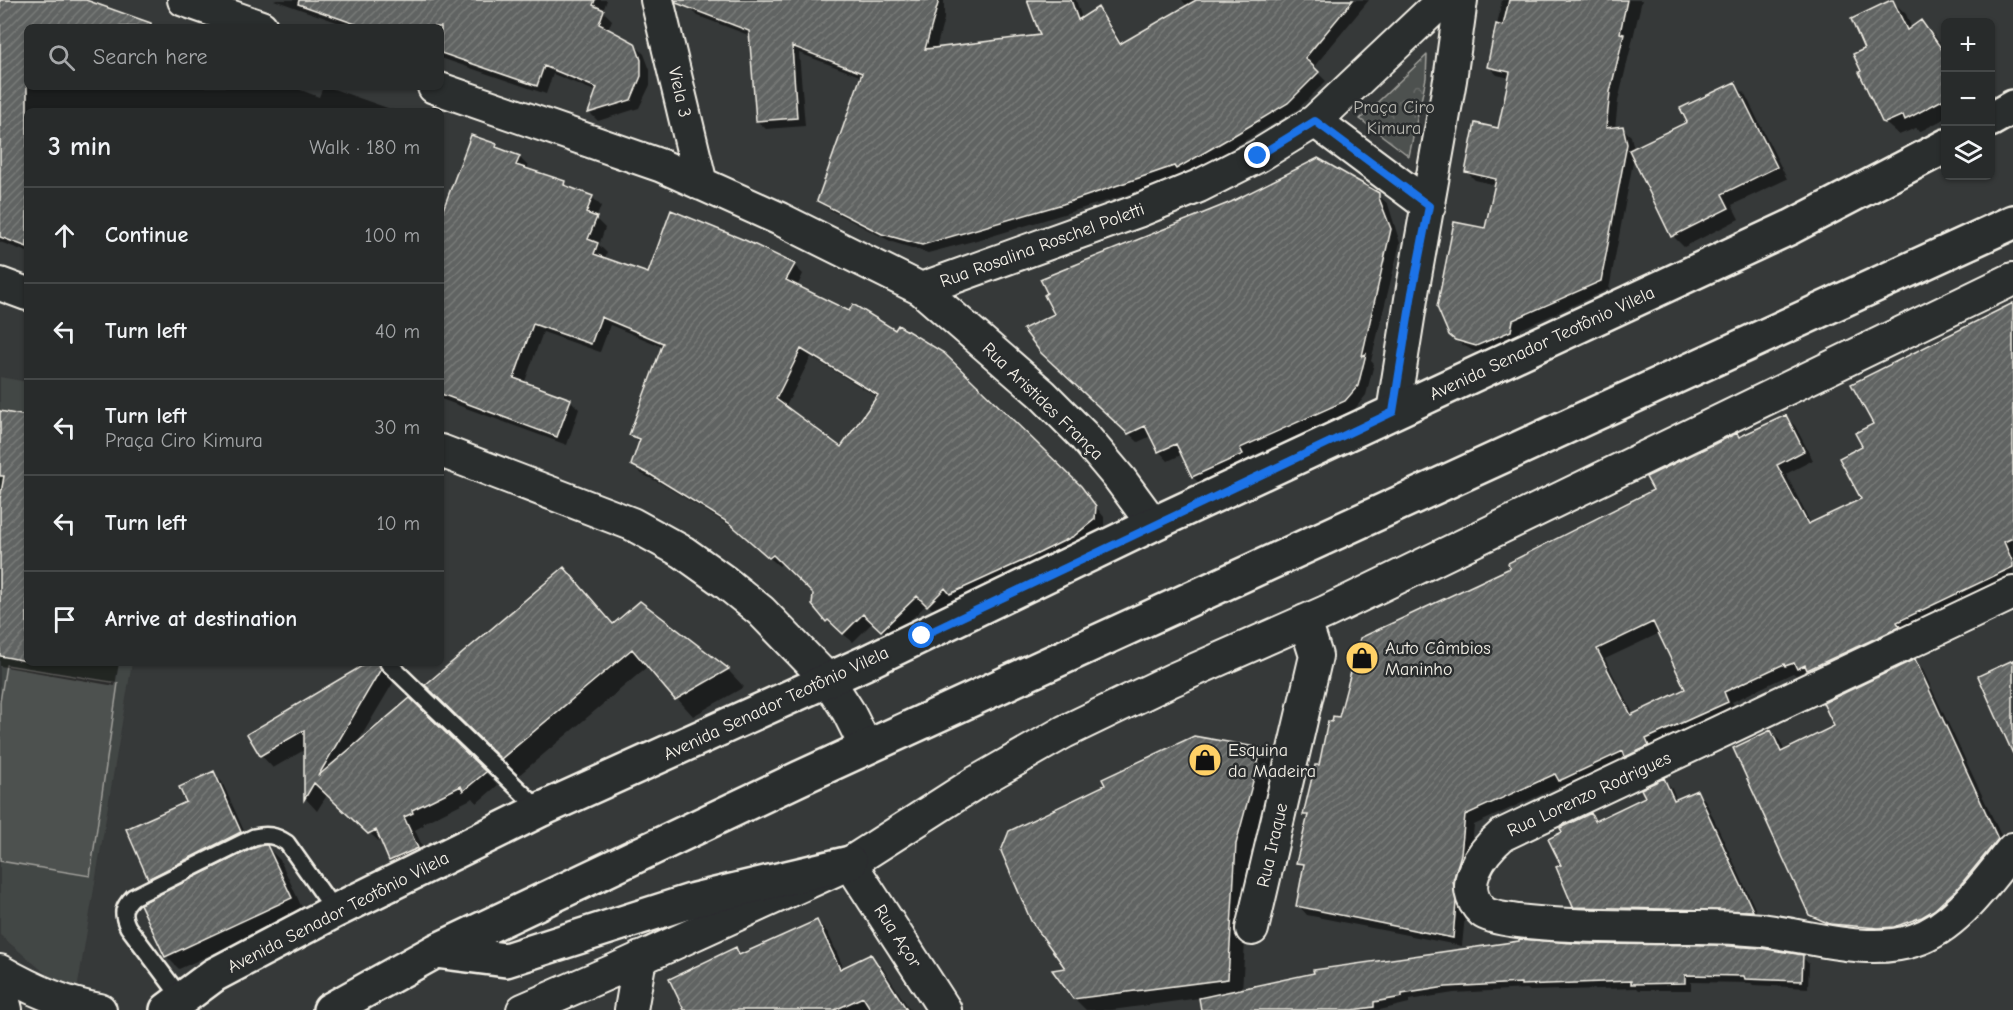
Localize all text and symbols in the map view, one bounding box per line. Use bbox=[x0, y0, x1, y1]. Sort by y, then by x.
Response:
map controls bbox=[1941, 18, 1995, 180]
button: + bbox=[1941, 18, 1995, 72]
search box bbox=[24, 24, 444, 90]
icon: search bbox=[45, 41, 78, 74]
text: Search here bbox=[93, 44, 208, 70]
street label: Viela 3 bbox=[664, 65, 695, 119]
button: − bbox=[1941, 72, 1995, 126]
park label: Praça Ciro Kimura bbox=[1353, 97, 1435, 139]
button: layers bbox=[1941, 126, 1995, 180]
text: 3 min bbox=[48, 132, 111, 162]
text: Walk · 180 m bbox=[309, 136, 420, 159]
route end bbox=[1244, 142, 1270, 168]
street label: Rua Rosalina Roschel Poletti bbox=[937, 199, 1147, 292]
icon: ahead bbox=[48, 219, 81, 252]
text: Continue bbox=[105, 222, 188, 248]
text: 100 m bbox=[365, 224, 420, 247]
street label: Avenida Senador Teotônio Vilela bbox=[1426, 282, 1658, 405]
icon: left bbox=[48, 315, 81, 348]
text: Turn left bbox=[105, 318, 187, 344]
text: 40 m bbox=[375, 320, 420, 343]
street label: Rua Aristides França bbox=[978, 338, 1108, 465]
text: Turn left bbox=[105, 403, 187, 429]
icon: left bbox=[48, 411, 81, 444]
text: 30 m bbox=[374, 416, 420, 439]
text: Praça Ciro Kimura bbox=[105, 429, 263, 452]
icon: left bbox=[48, 507, 81, 540]
text: Turn left bbox=[105, 510, 187, 536]
text: 10 m bbox=[377, 512, 420, 535]
icon: arrive bbox=[48, 603, 81, 636]
text: Arrive at destination bbox=[105, 606, 297, 632]
route start bbox=[908, 622, 934, 648]
place label: Auto Câmbios Maninho bbox=[1385, 638, 1491, 680]
shop icon: Auto Câmbios Maninho bbox=[1344, 640, 1380, 676]
street label: Avenida Senador Teotônio Vilela bbox=[660, 642, 892, 765]
place label: Esquina da Madeira bbox=[1228, 740, 1316, 782]
shop icon: Esquina da Madeira bbox=[1187, 742, 1223, 778]
street label: Rua Lorenzo Rodrigues bbox=[1504, 747, 1674, 842]
street label: Rua Iraque bbox=[1253, 801, 1292, 889]
street label: Avenida Senador Teotônio Vilela bbox=[224, 847, 453, 978]
street label: Rua Açor bbox=[869, 901, 926, 972]

